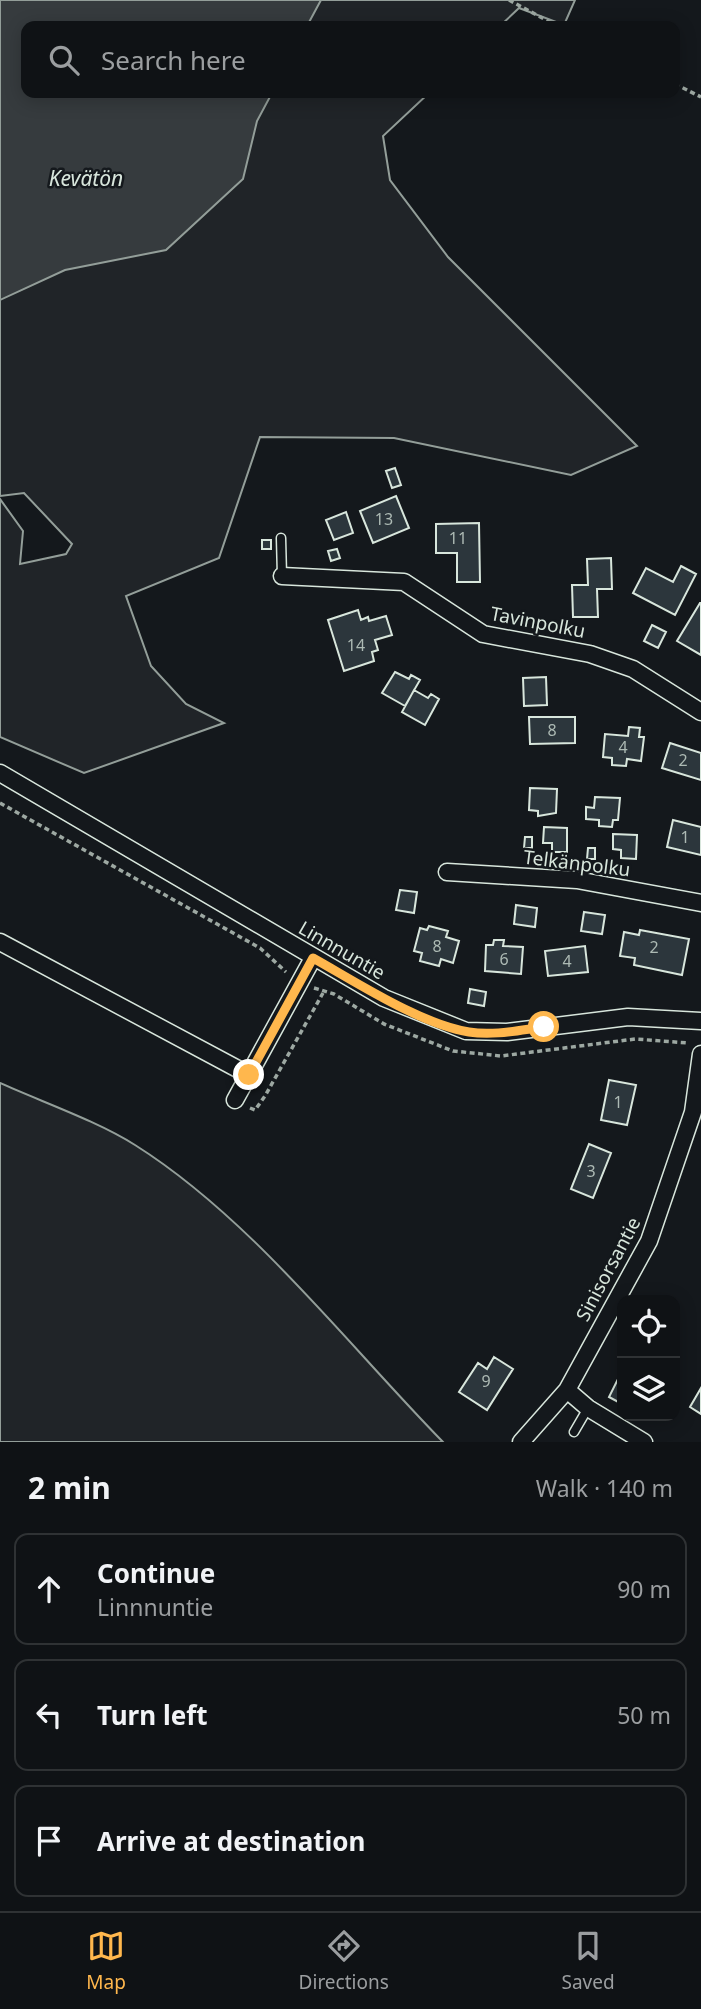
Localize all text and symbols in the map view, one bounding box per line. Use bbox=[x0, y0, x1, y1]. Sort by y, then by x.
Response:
search box bbox=[21, 21, 680, 98]
icon: search bbox=[45, 41, 83, 79]
text: Search here bbox=[101, 42, 246, 78]
water label: Kevätön bbox=[49, 164, 123, 192]
house number: 13 bbox=[375, 508, 393, 530]
house number: 11 bbox=[449, 527, 467, 549]
street label: Tavinpolku bbox=[488, 600, 588, 644]
house number: 14 bbox=[347, 634, 365, 656]
house number: 8 bbox=[547, 719, 557, 741]
house number: 4 bbox=[618, 736, 628, 758]
house number: 2 bbox=[678, 749, 688, 771]
house number: 1 bbox=[680, 826, 690, 848]
street label: Telkänpolku bbox=[522, 844, 632, 882]
street label: Linnnuntie bbox=[294, 915, 390, 985]
house number: 8 bbox=[432, 935, 442, 957]
house number: 2 bbox=[649, 936, 659, 958]
house number: 6 bbox=[499, 948, 509, 970]
house number: 4 bbox=[562, 950, 572, 972]
route start bbox=[528, 1011, 559, 1042]
route end bbox=[233, 1059, 264, 1090]
house number: 1 bbox=[613, 1091, 623, 1113]
house number: 3 bbox=[586, 1160, 596, 1182]
street label: Sinisorsantie bbox=[570, 1212, 646, 1326]
map controls bbox=[617, 1295, 680, 1421]
button: locate bbox=[617, 1295, 680, 1358]
button: layers bbox=[617, 1358, 680, 1421]
house number: 9 bbox=[481, 1370, 491, 1392]
text: 2 min bbox=[28, 1467, 111, 1508]
text: Walk · 140 m bbox=[536, 1472, 673, 1504]
text: Continue bbox=[97, 1555, 215, 1591]
icon: ahead bbox=[30, 1570, 68, 1608]
text: 90 m bbox=[617, 1573, 671, 1605]
text: Linnnuntie bbox=[97, 1591, 213, 1623]
icon: left bbox=[30, 1696, 68, 1734]
text: Turn left bbox=[97, 1697, 208, 1733]
text: 50 m bbox=[617, 1699, 671, 1731]
icon: arrive bbox=[30, 1822, 68, 1860]
text: Arrive at destination bbox=[97, 1823, 366, 1859]
tab: Map bbox=[86, 1927, 126, 1995]
tab: Directions bbox=[299, 1927, 389, 1995]
tab: Saved bbox=[561, 1927, 615, 1995]

